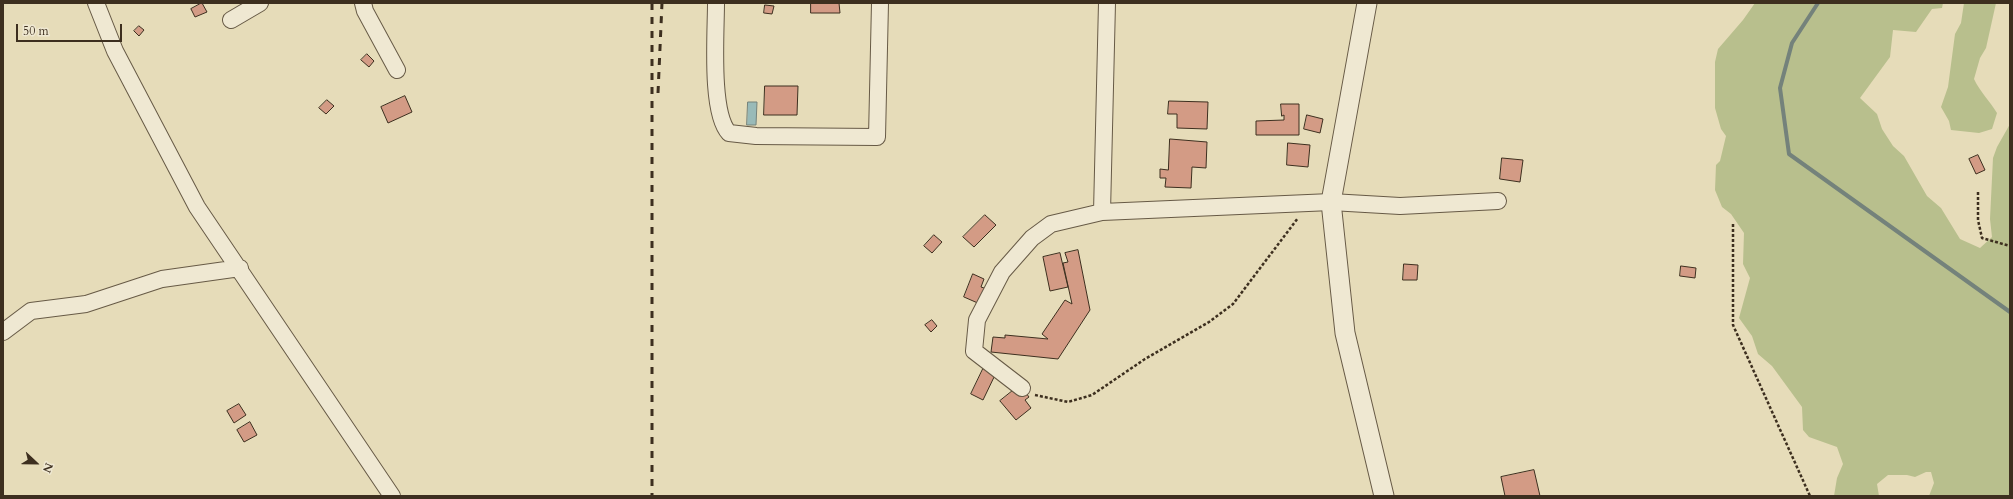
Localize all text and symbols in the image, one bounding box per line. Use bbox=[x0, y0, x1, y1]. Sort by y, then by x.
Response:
scale bar bbox=[18, 16, 124, 42]
text: 50 m bbox=[23, 23, 49, 39]
north arrow bbox=[16, 443, 56, 483]
text: N bbox=[39, 460, 56, 475]

